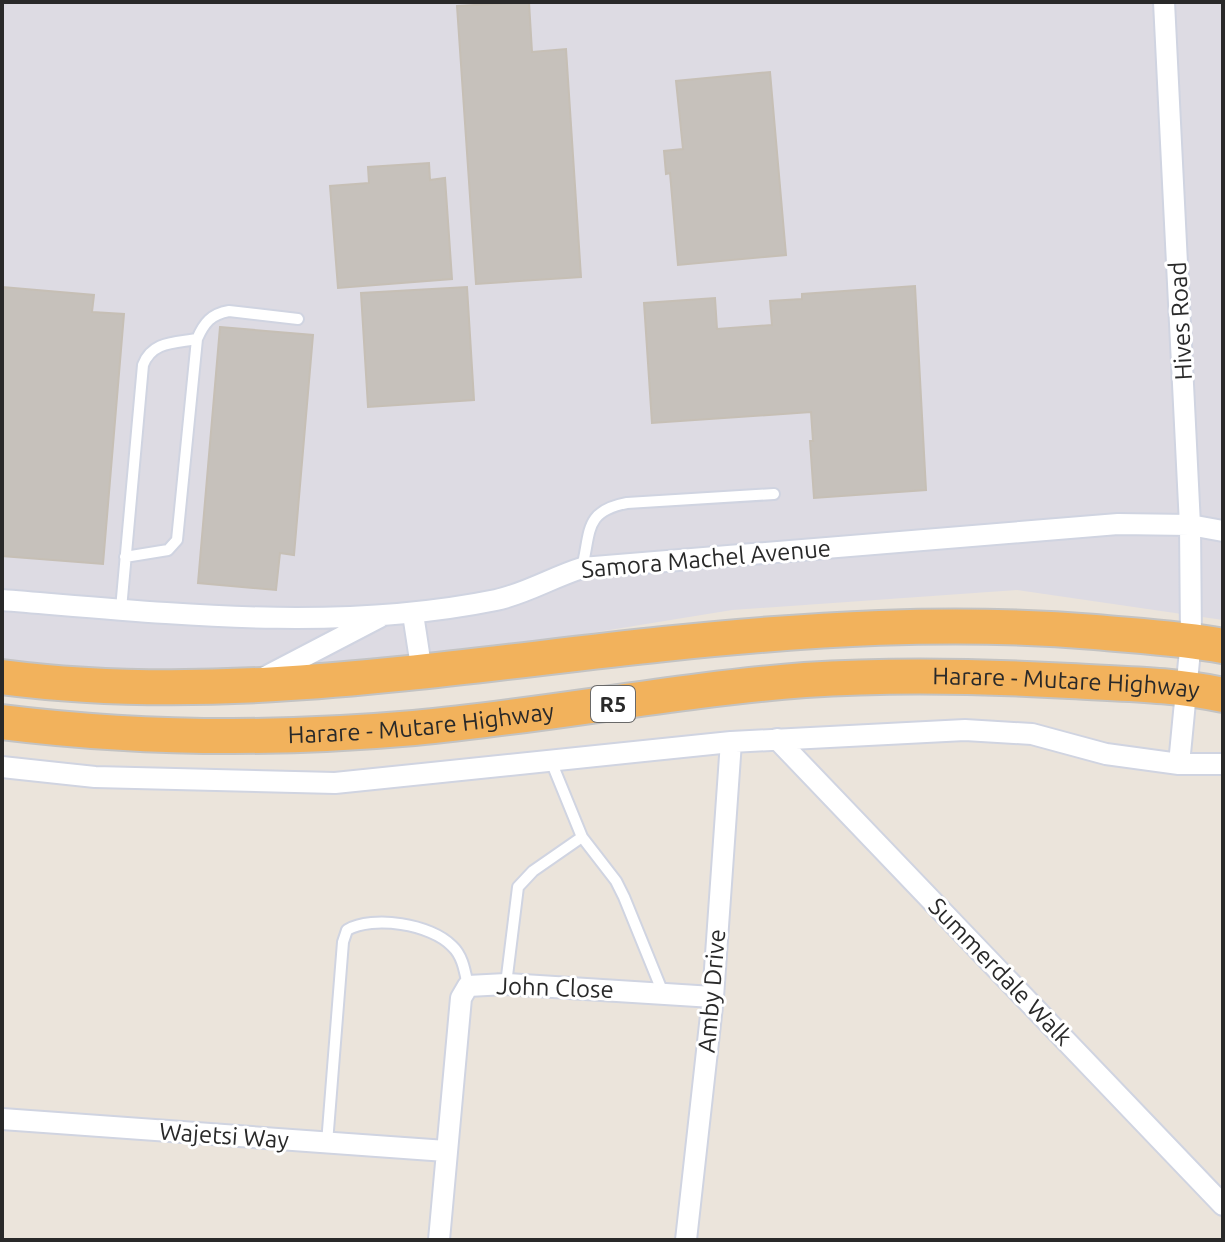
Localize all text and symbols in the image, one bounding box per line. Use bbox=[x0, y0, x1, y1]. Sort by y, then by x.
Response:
street label: Hives Road bbox=[1164, 261, 1197, 381]
street label: Samora Machel Avenue bbox=[580, 534, 832, 583]
street label: Harare - Mutare Highway bbox=[932, 662, 1202, 703]
road number: R5 bbox=[591, 686, 635, 722]
street label: Harare - Mutare Highway bbox=[287, 697, 556, 748]
street label: Summerdale Walk bbox=[923, 893, 1077, 1051]
street label: Amby Drive bbox=[693, 928, 730, 1054]
street label: John Close bbox=[496, 972, 614, 1003]
street label: Wajetsi Way bbox=[158, 1118, 290, 1154]

